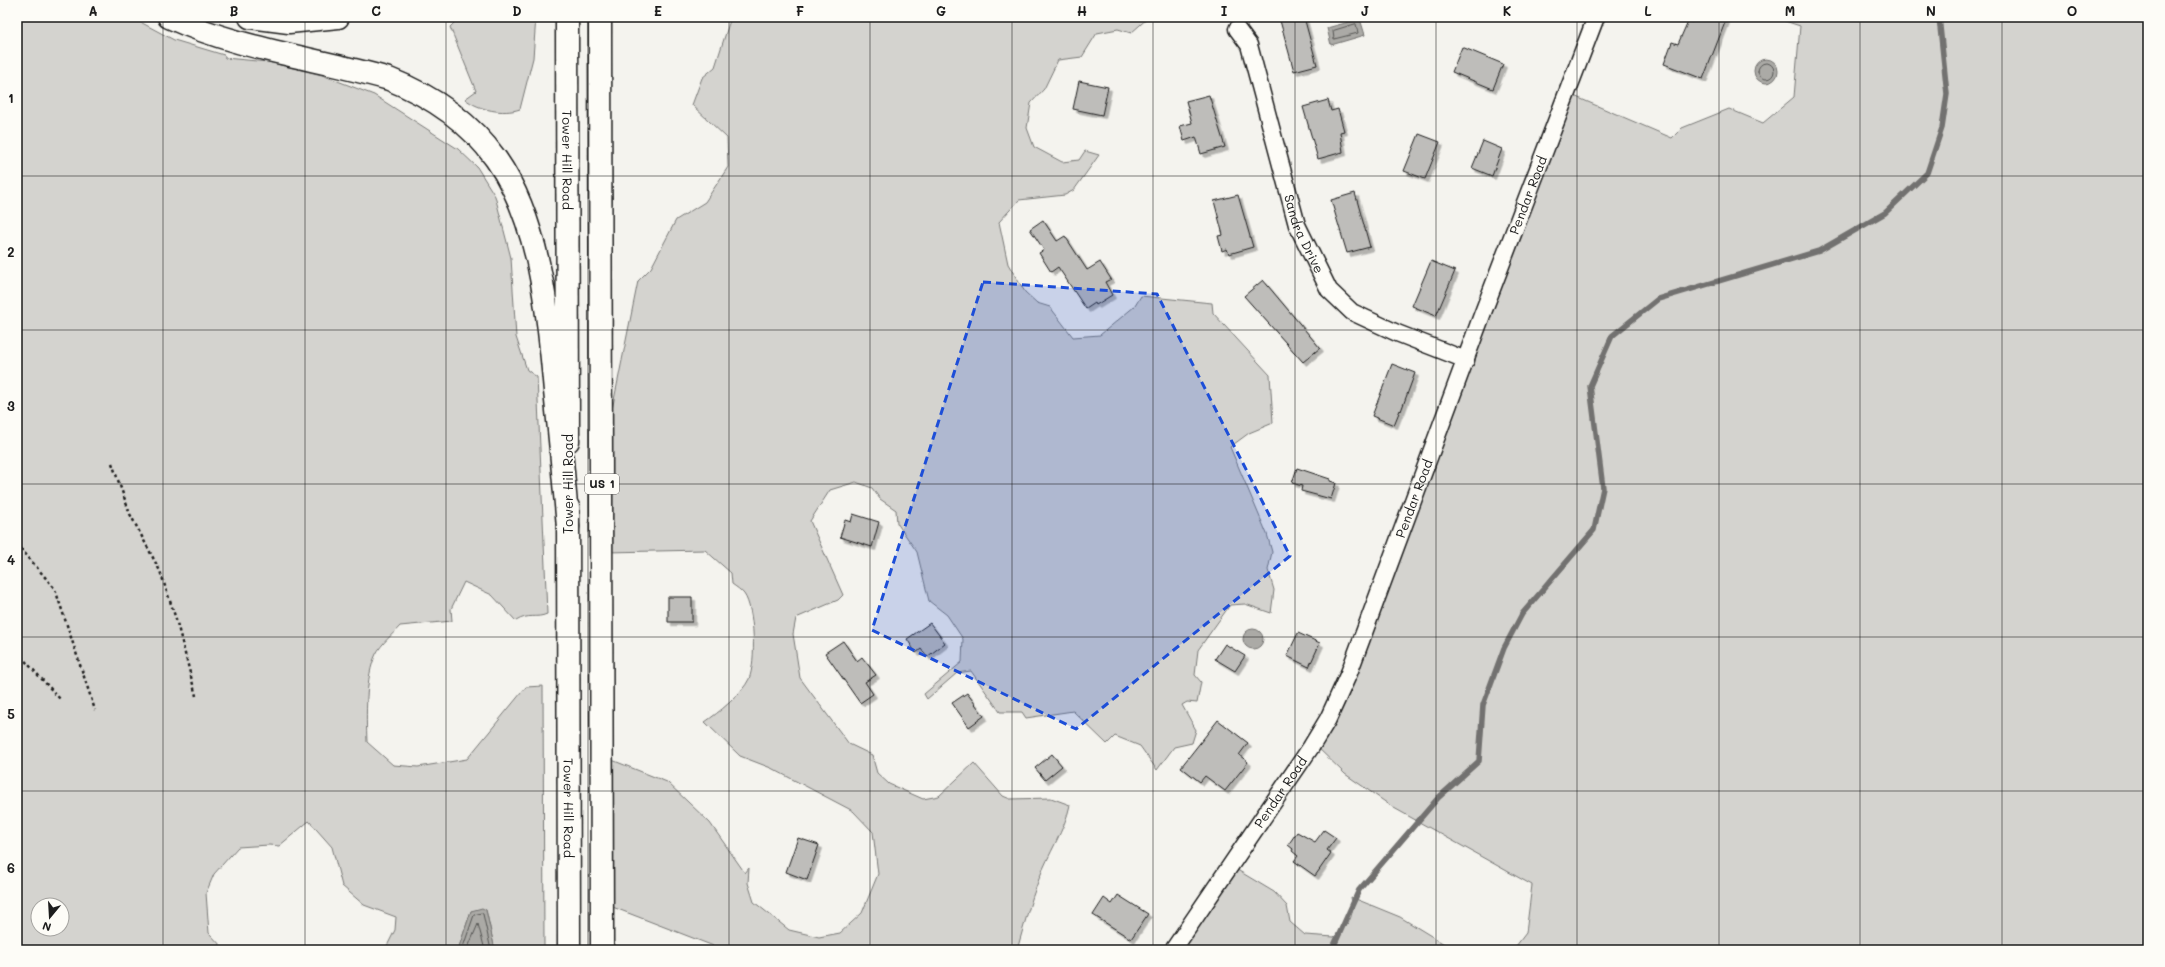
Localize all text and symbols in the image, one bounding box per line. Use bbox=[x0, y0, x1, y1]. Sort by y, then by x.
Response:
text: A bbox=[88, 2, 98, 19]
text: B bbox=[230, 2, 239, 19]
text: C bbox=[371, 2, 381, 19]
text: D bbox=[512, 2, 522, 19]
text: E bbox=[654, 2, 662, 19]
text: F bbox=[796, 2, 804, 19]
text: G bbox=[936, 2, 946, 19]
text: H bbox=[1077, 2, 1087, 19]
text: I bbox=[1221, 2, 1228, 19]
text: J bbox=[1361, 2, 1369, 19]
text: K bbox=[1503, 2, 1512, 19]
text: L bbox=[1644, 2, 1652, 19]
text: M bbox=[1785, 2, 1795, 19]
text: N bbox=[1926, 2, 1936, 19]
text: O bbox=[2067, 2, 2077, 19]
text: 1 bbox=[8, 89, 14, 106]
street label: Tower Hill Road bbox=[559, 110, 576, 210]
street label: Pendar Road bbox=[1505, 153, 1550, 237]
street label: Sandra Drive bbox=[1281, 192, 1328, 276]
text: 2 bbox=[7, 243, 15, 260]
text: 3 bbox=[7, 397, 15, 414]
street label: Tower Hill Road bbox=[559, 434, 576, 534]
street label: Pendar Road bbox=[1391, 457, 1436, 540]
road number: US 1 bbox=[585, 474, 619, 494]
text: 4 bbox=[7, 551, 15, 568]
text: 5 bbox=[7, 705, 15, 722]
street label: Pendar Road bbox=[1250, 753, 1310, 831]
street label: Tower Hill Road bbox=[561, 758, 578, 858]
text: 6 bbox=[7, 859, 15, 876]
north arrow bbox=[30, 897, 70, 937]
text: N bbox=[40, 919, 53, 935]

